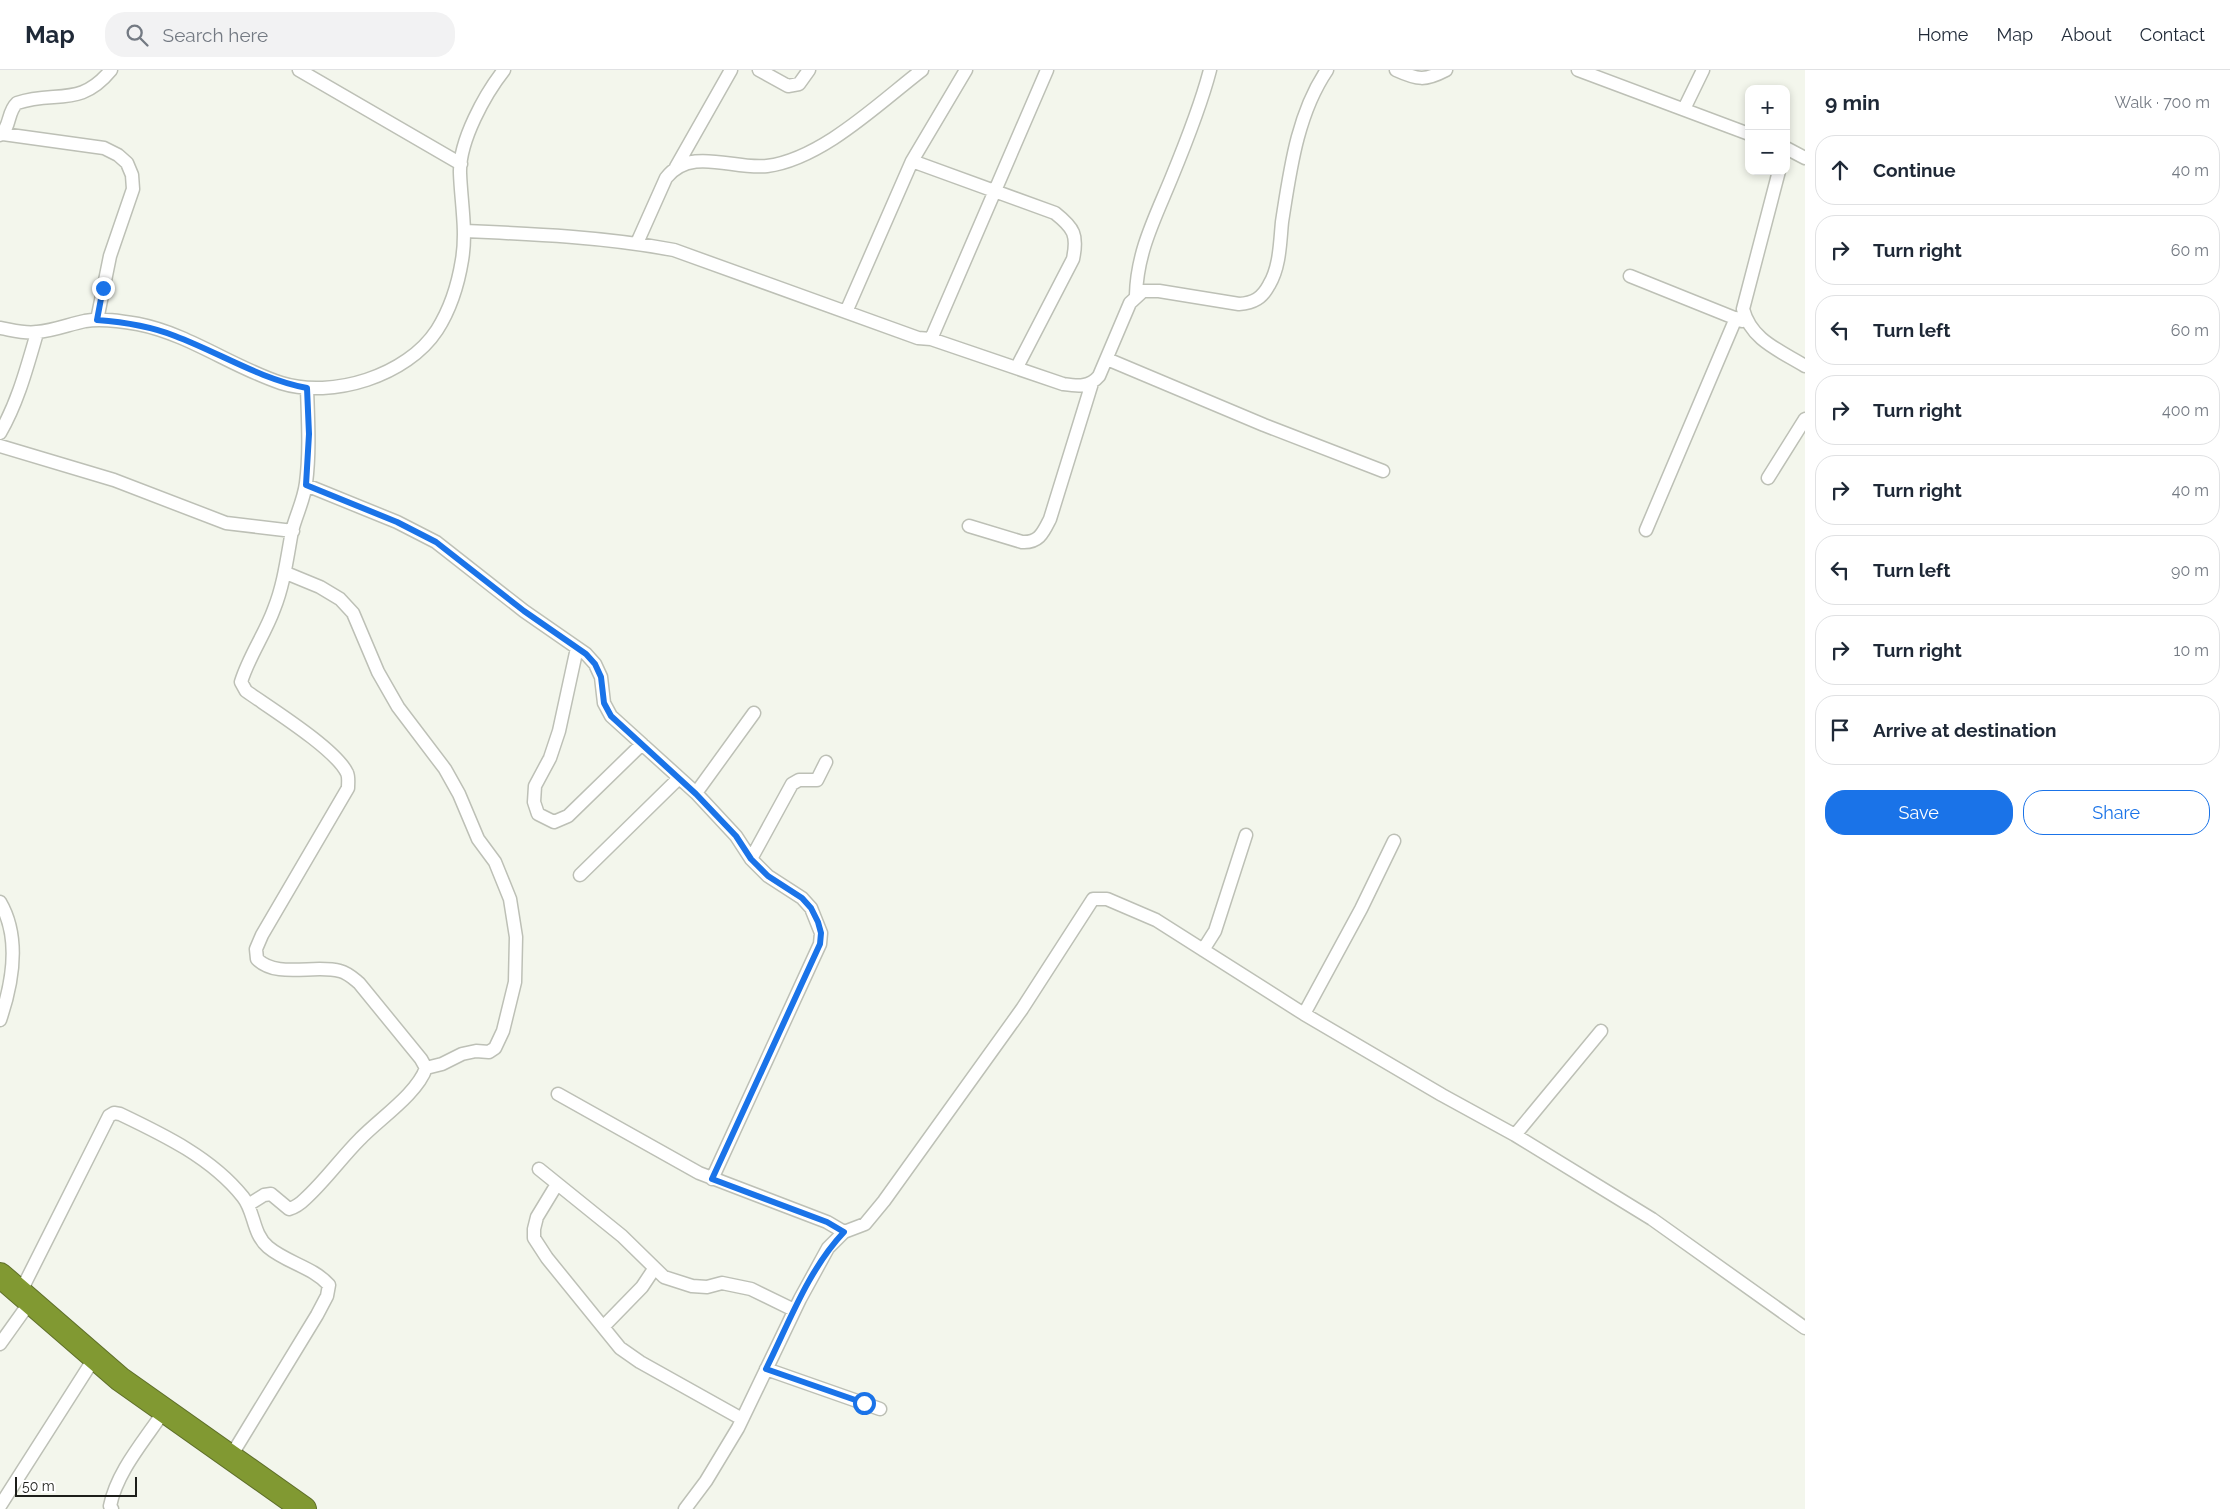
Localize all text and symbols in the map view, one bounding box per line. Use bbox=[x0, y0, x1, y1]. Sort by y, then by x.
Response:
search box bbox=[105, 12, 455, 57]
text: Map bbox=[25, 20, 75, 49]
icon: search bbox=[123, 21, 151, 49]
text: Search here bbox=[163, 24, 268, 46]
text: Home bbox=[1917, 24, 1968, 45]
text: Map bbox=[1996, 24, 2033, 45]
text: About bbox=[2061, 24, 2112, 45]
text: Contact bbox=[2140, 24, 2205, 45]
map controls bbox=[1745, 85, 1790, 175]
button: + bbox=[1745, 85, 1790, 130]
text: 9 min bbox=[1825, 90, 1880, 115]
text: Walk · 700 m bbox=[2115, 93, 2210, 112]
button: − bbox=[1745, 130, 1790, 175]
icon: ahead bbox=[1826, 156, 1854, 184]
text: Continue bbox=[1873, 159, 1956, 181]
text: 40 m bbox=[2172, 161, 2209, 180]
icon: right bbox=[1826, 236, 1854, 264]
text: Turn right bbox=[1873, 239, 1962, 261]
text: 60 m bbox=[2171, 241, 2209, 260]
route end bbox=[92, 277, 115, 300]
icon: left bbox=[1826, 316, 1854, 344]
text: Turn left bbox=[1873, 319, 1950, 341]
text: 60 m bbox=[2171, 321, 2209, 340]
icon: right bbox=[1826, 396, 1854, 424]
text: Turn right bbox=[1873, 399, 1962, 421]
text: 400 m bbox=[2162, 401, 2209, 420]
icon: right bbox=[1826, 476, 1854, 504]
text: Turn right bbox=[1873, 479, 1962, 501]
text: 40 m bbox=[2172, 481, 2209, 500]
icon: left bbox=[1826, 556, 1854, 584]
text: Turn left bbox=[1873, 559, 1950, 581]
text: 90 m bbox=[2171, 561, 2209, 580]
icon: right bbox=[1826, 636, 1854, 664]
text: Turn right bbox=[1873, 639, 1962, 661]
text: 10 m bbox=[2174, 641, 2209, 660]
icon: arrive bbox=[1826, 716, 1854, 744]
text: Arrive at destination bbox=[1873, 719, 2057, 741]
button: Save bbox=[1825, 790, 2013, 835]
button: Share bbox=[2023, 790, 2210, 835]
route start bbox=[853, 1392, 876, 1415]
scale bar bbox=[15, 1474, 138, 1497]
text: 50 m bbox=[22, 1478, 55, 1494]

